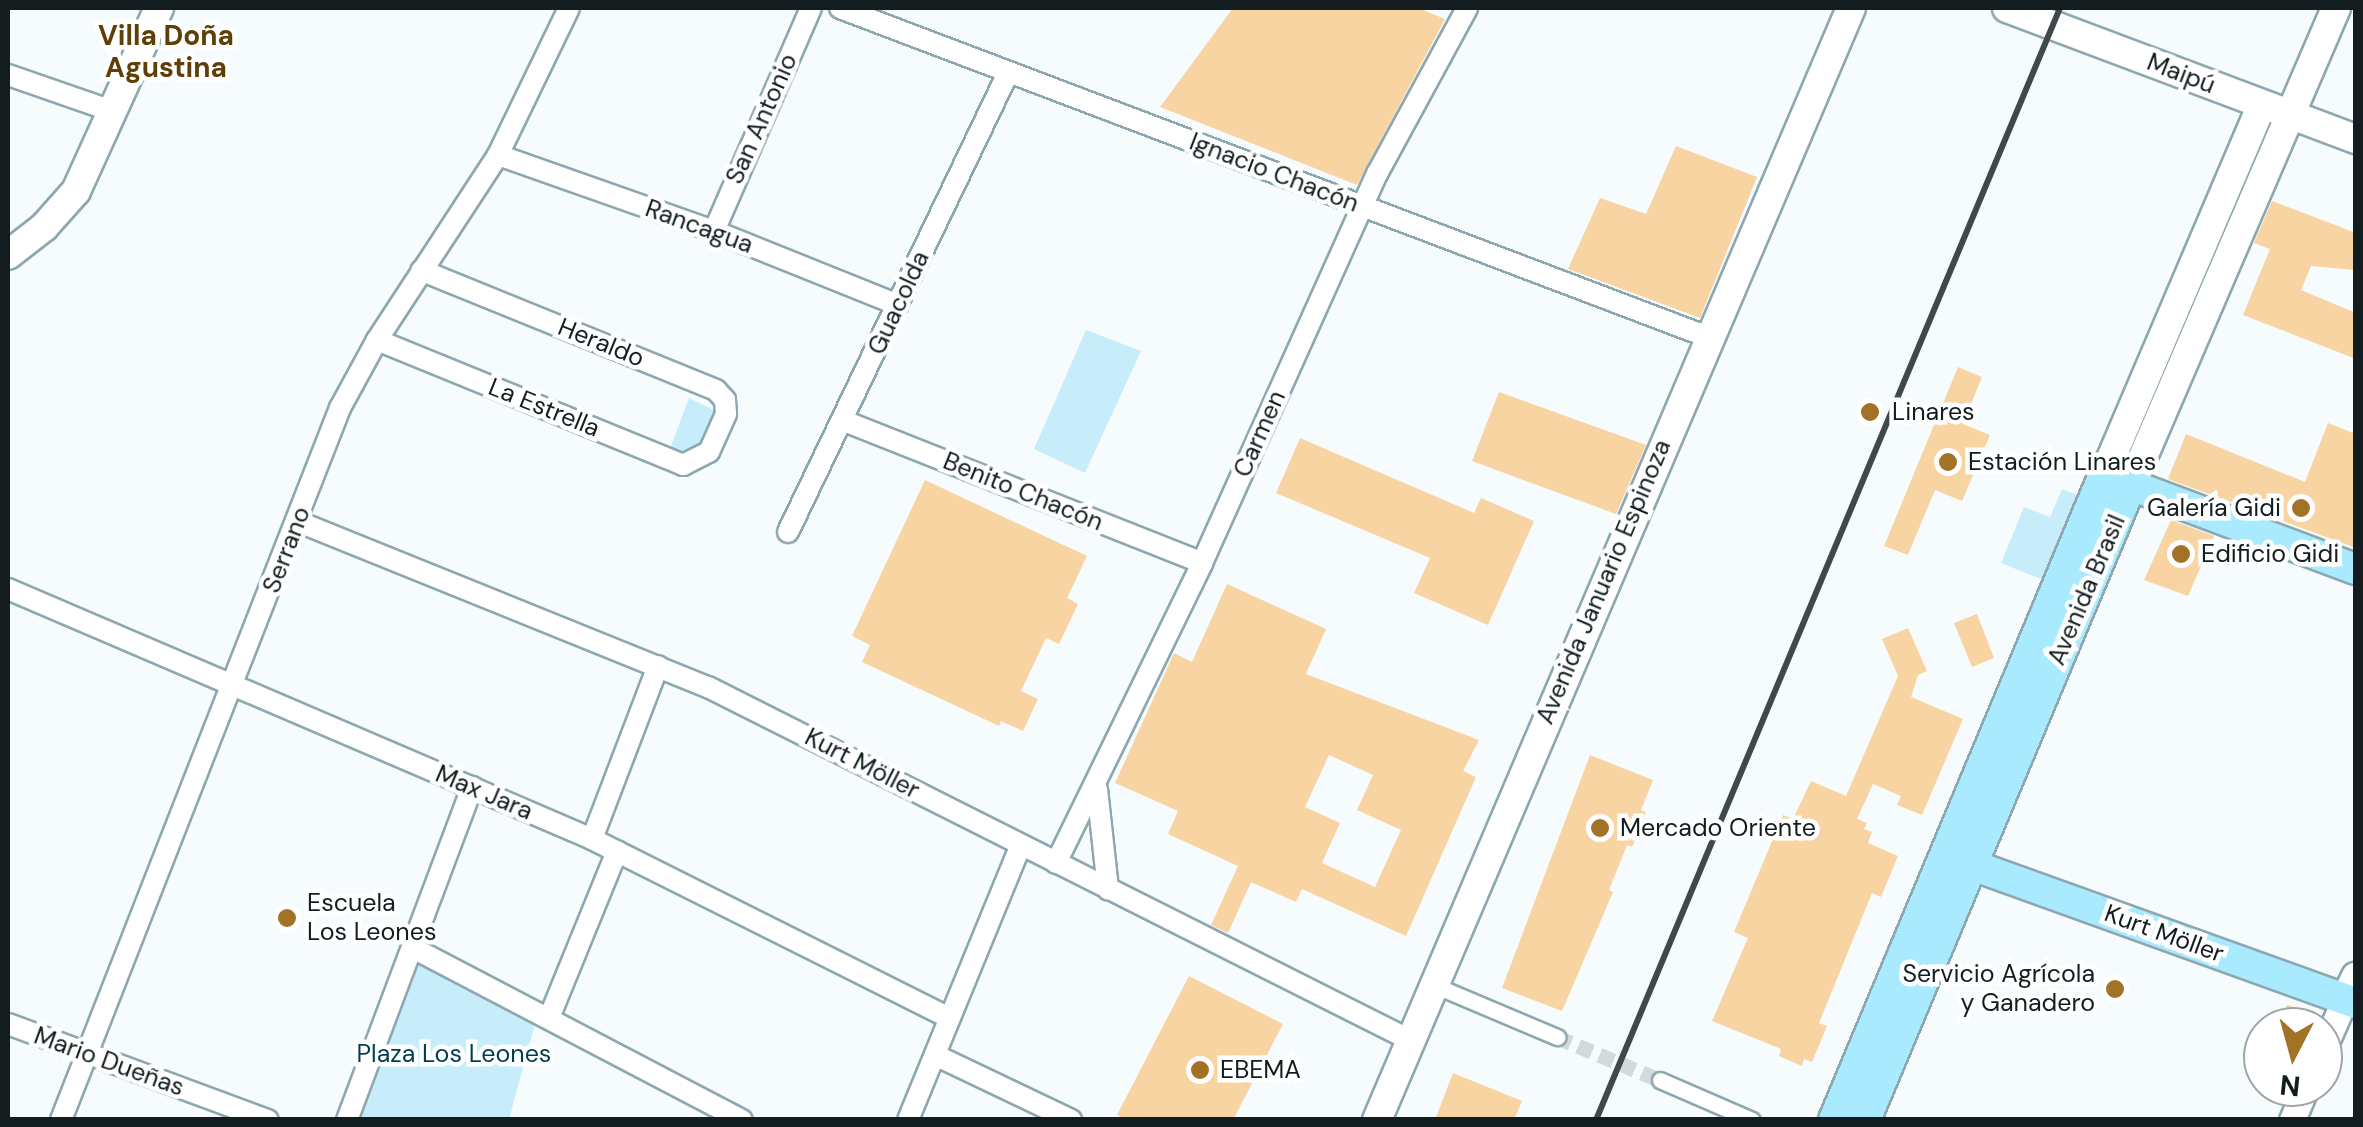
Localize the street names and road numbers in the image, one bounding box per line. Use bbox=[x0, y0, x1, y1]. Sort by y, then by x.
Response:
street label: Maipú bbox=[2143, 47, 2219, 101]
street label: San Antonio bbox=[720, 49, 804, 189]
street label: Ignacio Chacón bbox=[1185, 127, 1363, 219]
street label: Rancagua bbox=[641, 194, 757, 260]
street label: Guacolda bbox=[862, 246, 936, 360]
street label: Heraldo bbox=[554, 312, 648, 374]
street label: La Estrella bbox=[484, 372, 604, 444]
street label: Carmen bbox=[1228, 386, 1292, 482]
street label: Avenida Januario Espinoza bbox=[1530, 435, 1678, 729]
street label: Benito Chacón bbox=[939, 446, 1107, 538]
street label: Serrano bbox=[257, 503, 317, 597]
street label: Avenida Brasil bbox=[2042, 510, 2132, 670]
street label: Kurt Möller bbox=[800, 722, 924, 806]
street label: Max Jara bbox=[431, 759, 537, 827]
street label: Kurt Möller bbox=[2100, 899, 2228, 969]
street label: Mario Dueñas bbox=[30, 1021, 188, 1103]

